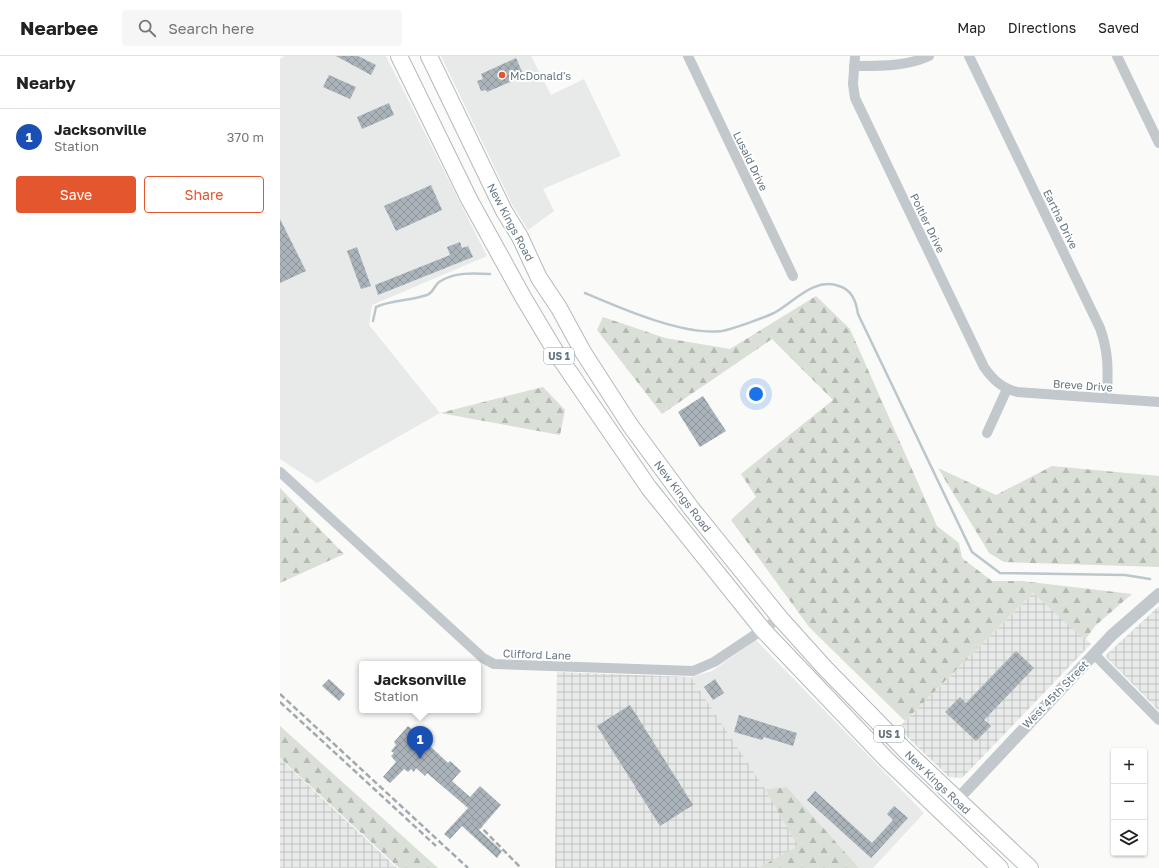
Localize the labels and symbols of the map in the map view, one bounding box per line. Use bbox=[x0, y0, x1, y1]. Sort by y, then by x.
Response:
place label: McDonald's bbox=[510, 69, 571, 82]
marker: McDonald's bbox=[497, 70, 507, 80]
street label: Lusaid Drive bbox=[731, 129, 771, 193]
street label: New Kings Road bbox=[485, 181, 537, 263]
street label: Eartha Drive bbox=[1041, 187, 1081, 251]
street label: Poitier Drive bbox=[908, 191, 948, 255]
road number: US 1 bbox=[544, 348, 574, 364]
street label: Breve Drive bbox=[1053, 376, 1113, 394]
your location bbox=[746, 384, 766, 404]
street label: New Kings Road bbox=[652, 458, 714, 534]
street label: Clifford Lane bbox=[503, 646, 571, 662]
street label: West 45th Street bbox=[1019, 657, 1091, 731]
pin: 1 bbox=[407, 726, 433, 759]
road number: US 1 bbox=[874, 726, 904, 742]
street label: New Kings Road bbox=[903, 747, 973, 817]

